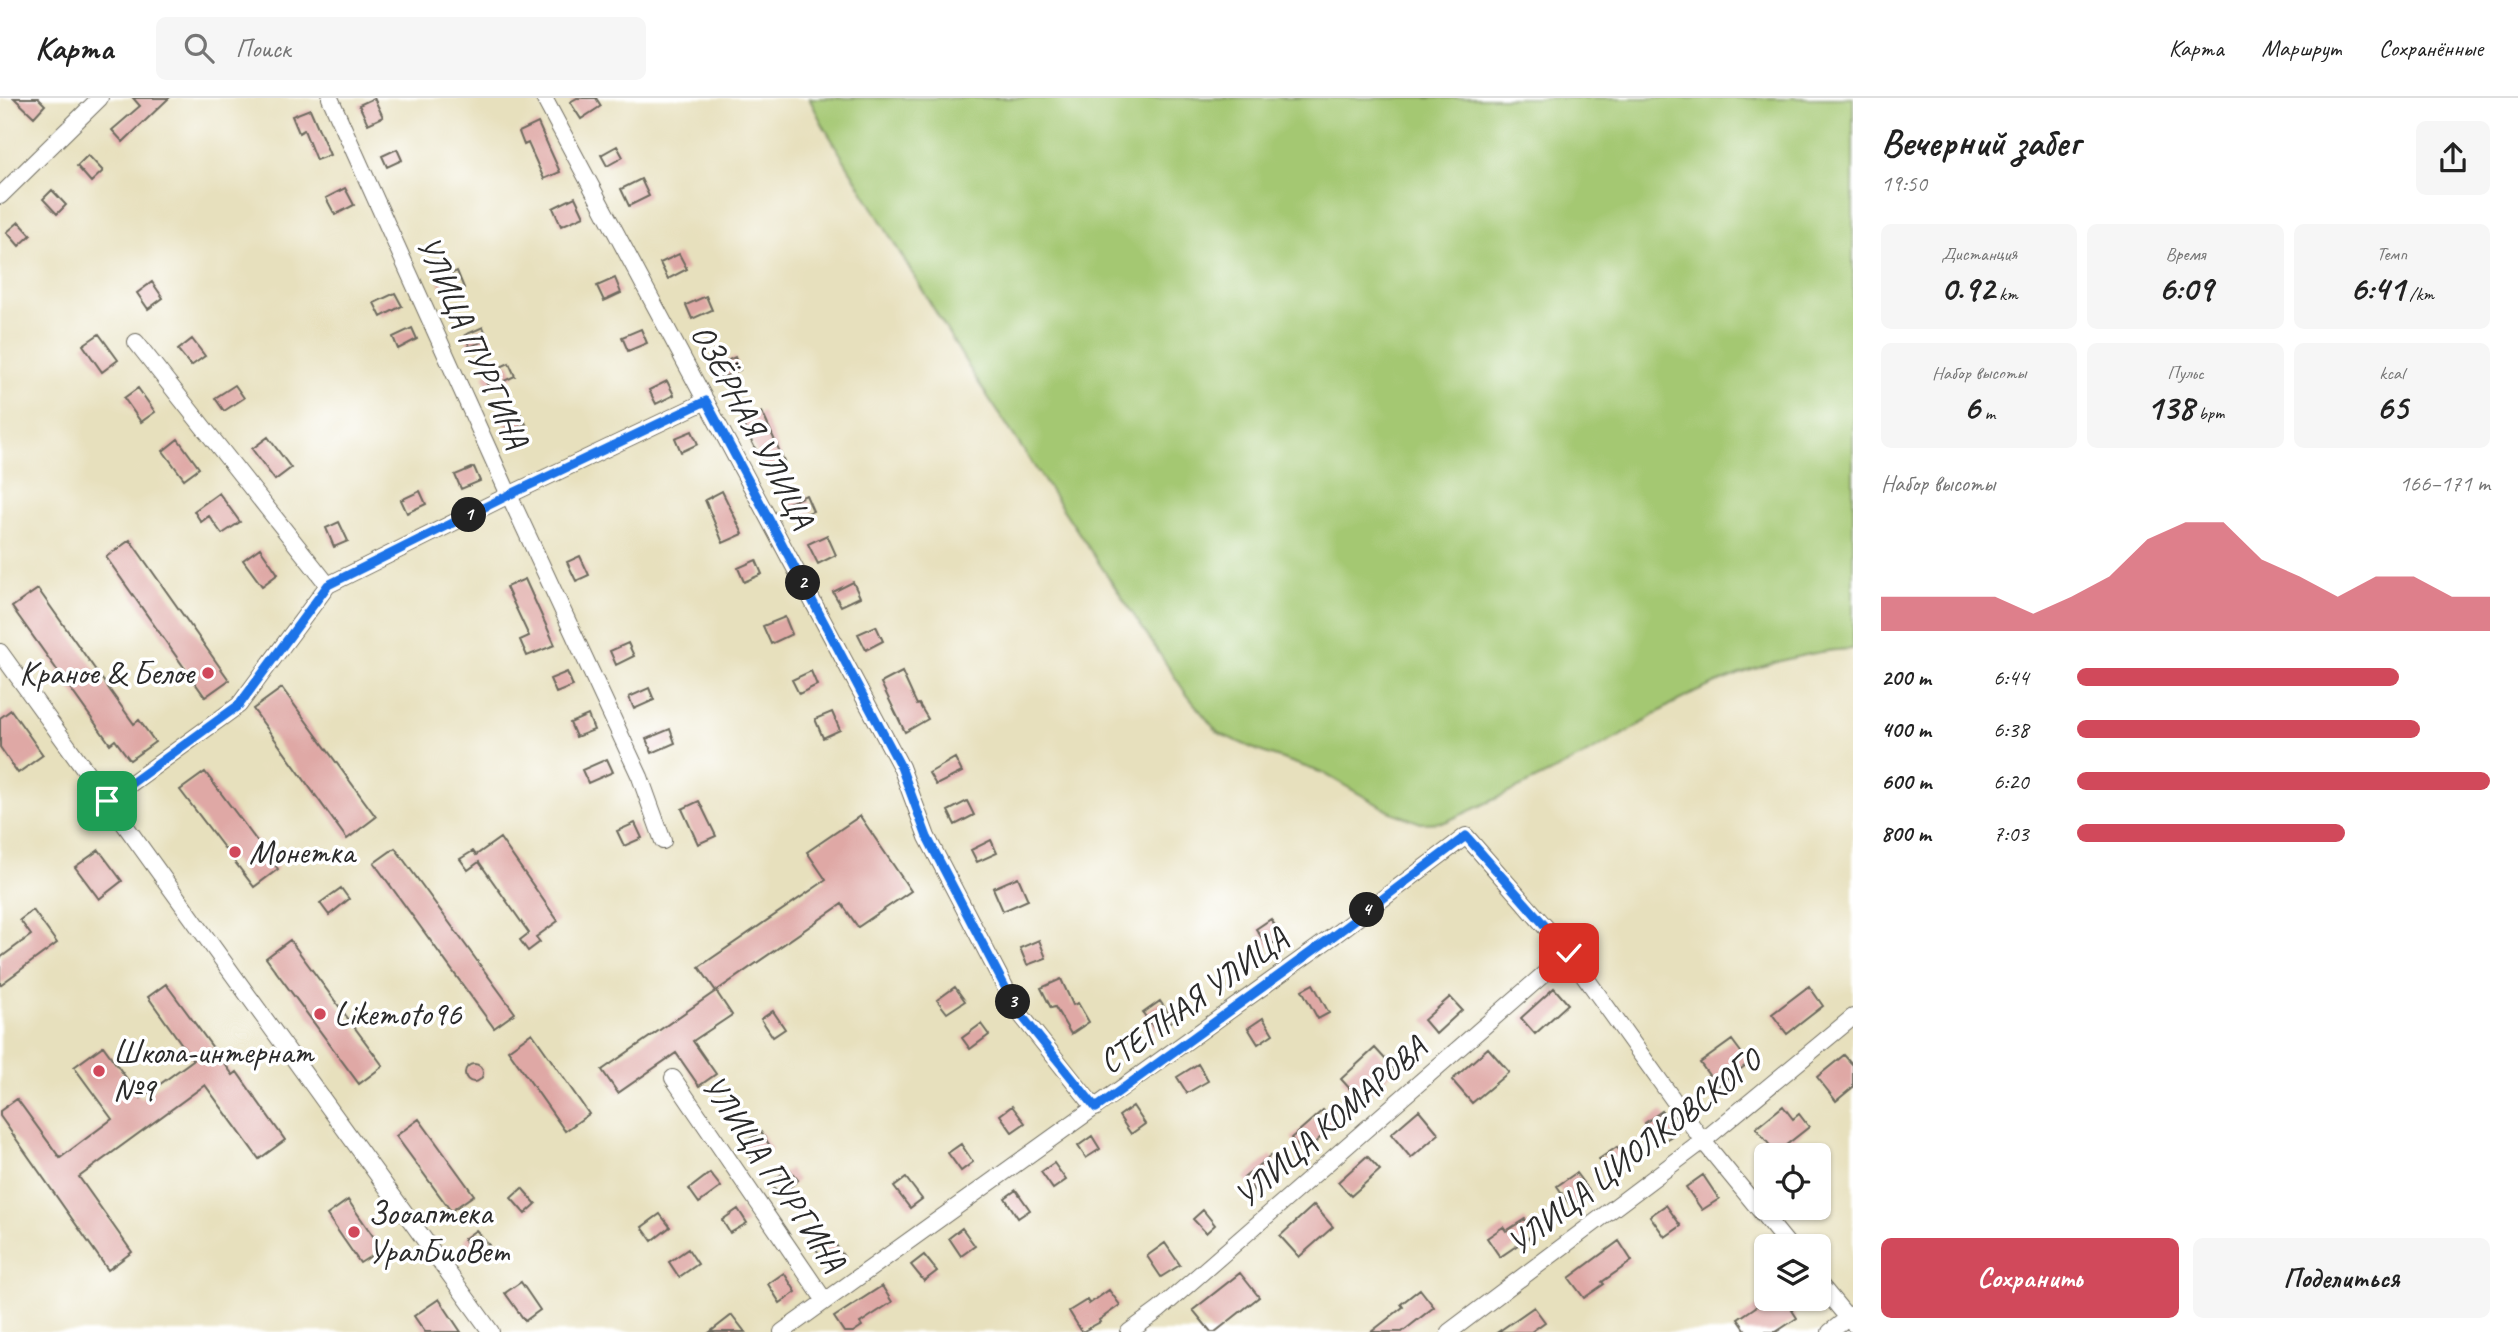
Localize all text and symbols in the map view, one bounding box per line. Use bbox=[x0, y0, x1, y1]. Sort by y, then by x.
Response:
search box bbox=[156, 17, 646, 80]
text: Карта bbox=[35, 27, 114, 69]
icon: search bbox=[180, 29, 218, 67]
text: Поиск bbox=[236, 32, 290, 65]
text: Карта bbox=[2169, 33, 2224, 63]
text: Маршрут bbox=[2262, 33, 2341, 63]
text: Сохранённые bbox=[2379, 33, 2483, 63]
text: Вечерний забег bbox=[1881, 119, 2080, 166]
button: share bbox=[2416, 121, 2490, 195]
text: 19:50 bbox=[1881, 169, 1927, 198]
street label: УЛИЦА ПУРГИНА bbox=[407, 229, 539, 456]
text: Дистанция bbox=[1941, 242, 2017, 266]
text: Время bbox=[2165, 242, 2206, 266]
text: Темп bbox=[2377, 242, 2407, 266]
text: 0.92 bbox=[1941, 266, 1994, 311]
text: 6:09 bbox=[2158, 266, 2213, 311]
text: 6:41 bbox=[2350, 266, 2405, 311]
text: km bbox=[1994, 282, 2018, 306]
text: /km bbox=[2405, 282, 2434, 306]
street label: ОЗЁРНАЯ УЛИЦА bbox=[682, 317, 825, 536]
text: Набор высоты bbox=[1932, 361, 2026, 385]
text: Пульс bbox=[2167, 361, 2204, 385]
text: kcal bbox=[2379, 361, 2404, 385]
text: 6 bbox=[1963, 385, 1980, 430]
text: 138 bbox=[2147, 385, 2194, 430]
text: 65 bbox=[2376, 385, 2408, 430]
text: m bbox=[1980, 401, 1995, 425]
text: bpm bbox=[2194, 401, 2224, 425]
text: Набор высоты bbox=[1881, 469, 1995, 498]
text: 166–171 m bbox=[2399, 469, 2490, 498]
pin: 1 bbox=[452, 498, 486, 532]
text: 1 bbox=[464, 502, 473, 526]
pin: 2 bbox=[786, 566, 820, 601]
text: 2 bbox=[798, 570, 807, 594]
place label: Краное & Белое bbox=[19, 652, 196, 694]
text: 200 m bbox=[1881, 663, 1931, 692]
text: 6:44 bbox=[1993, 663, 2029, 692]
marker: Краное & Белое bbox=[200, 665, 216, 681]
text: 400 m bbox=[1881, 715, 1931, 744]
text: 6:38 bbox=[1993, 715, 2029, 744]
text: 600 m bbox=[1881, 767, 1931, 796]
text: 6:20 bbox=[1993, 767, 2029, 796]
pin bbox=[77, 771, 137, 831]
icon: arrive bbox=[88, 782, 126, 820]
text: 800 m bbox=[1881, 819, 1931, 848]
text: 7:03 bbox=[1993, 819, 2029, 848]
place label: Монетка bbox=[249, 831, 357, 873]
marker: Монетка bbox=[227, 844, 243, 860]
pin: 4 bbox=[1350, 892, 1384, 928]
text: 4 bbox=[1362, 897, 1371, 921]
street label: СТЕПНАЯ УЛИЦА bbox=[1090, 916, 1297, 1083]
pin bbox=[1539, 923, 1599, 983]
icon: check bbox=[1550, 934, 1588, 972]
pin: 3 bbox=[996, 984, 1030, 1020]
text: 3 bbox=[1008, 989, 1017, 1013]
place label: Likemoto96 bbox=[334, 993, 463, 1035]
marker: Likemoto96 bbox=[312, 1006, 328, 1022]
street label: УЛИЦА КОМАРОВА bbox=[1225, 1026, 1436, 1217]
place label: Школа-интернат №9 bbox=[113, 1031, 315, 1111]
street label: УЛИЦА ЦИОЛКОВСКОГО bbox=[1499, 1038, 1772, 1264]
marker: Школа-интернат №9 bbox=[91, 1063, 107, 1079]
street label: УЛИЦА ПУРГИНА bbox=[693, 1067, 856, 1281]
map controls bbox=[1754, 1143, 1831, 1311]
button: locate bbox=[1754, 1143, 1831, 1220]
place label: Зооаптека УралБиоВет bbox=[368, 1192, 511, 1272]
marker: Зооаптека УралБиоВет bbox=[346, 1224, 362, 1240]
button: layers bbox=[1754, 1234, 1831, 1311]
button: Сохранить bbox=[1881, 1238, 2179, 1318]
button: Поделиться bbox=[2193, 1238, 2490, 1318]

